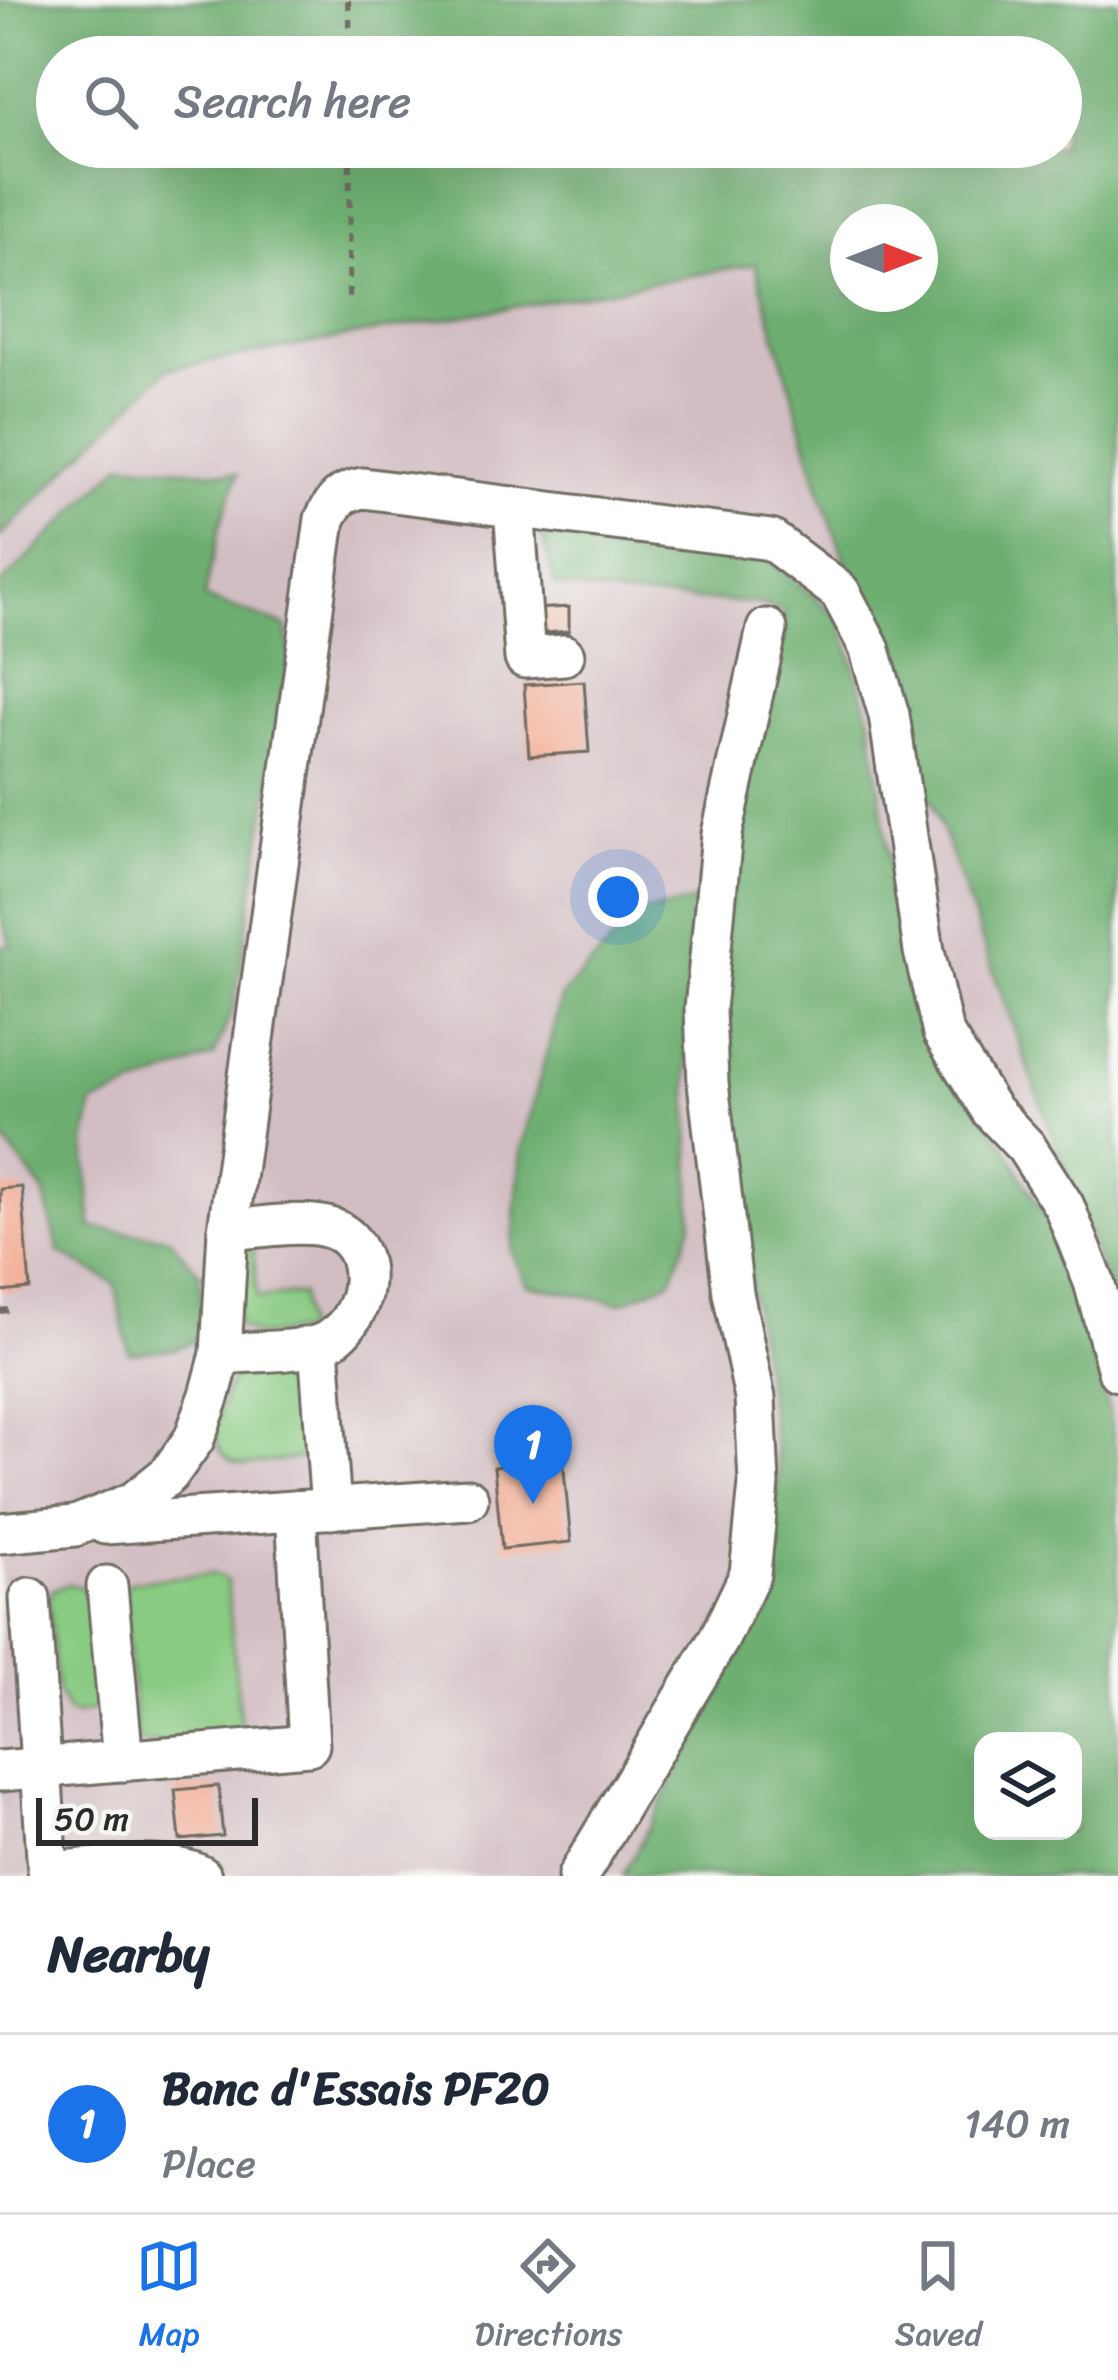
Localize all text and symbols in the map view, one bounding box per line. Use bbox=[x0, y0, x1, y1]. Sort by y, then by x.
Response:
search box bbox=[36, 36, 1082, 168]
text: Search here bbox=[174, 62, 411, 142]
icon: search bbox=[78, 69, 144, 135]
north arrow bbox=[830, 204, 938, 312]
your location bbox=[588, 867, 648, 927]
pin: 1 bbox=[494, 1405, 572, 1504]
map controls bbox=[974, 1732, 1082, 1840]
button: layers bbox=[974, 1732, 1082, 1840]
text: 50 m bbox=[54, 1790, 129, 1848]
scale bar bbox=[36, 1792, 258, 1845]
text: Nearby bbox=[48, 1909, 209, 1999]
text: Banc d'Essais PF20 bbox=[162, 2049, 550, 2129]
text: 1 bbox=[79, 2089, 95, 2158]
text: 140 m bbox=[964, 2089, 1070, 2158]
text: Place bbox=[162, 2129, 256, 2198]
tab: Map bbox=[136, 2233, 202, 2363]
tab: Directions bbox=[475, 2233, 622, 2363]
tab: Saved bbox=[895, 2233, 982, 2363]

